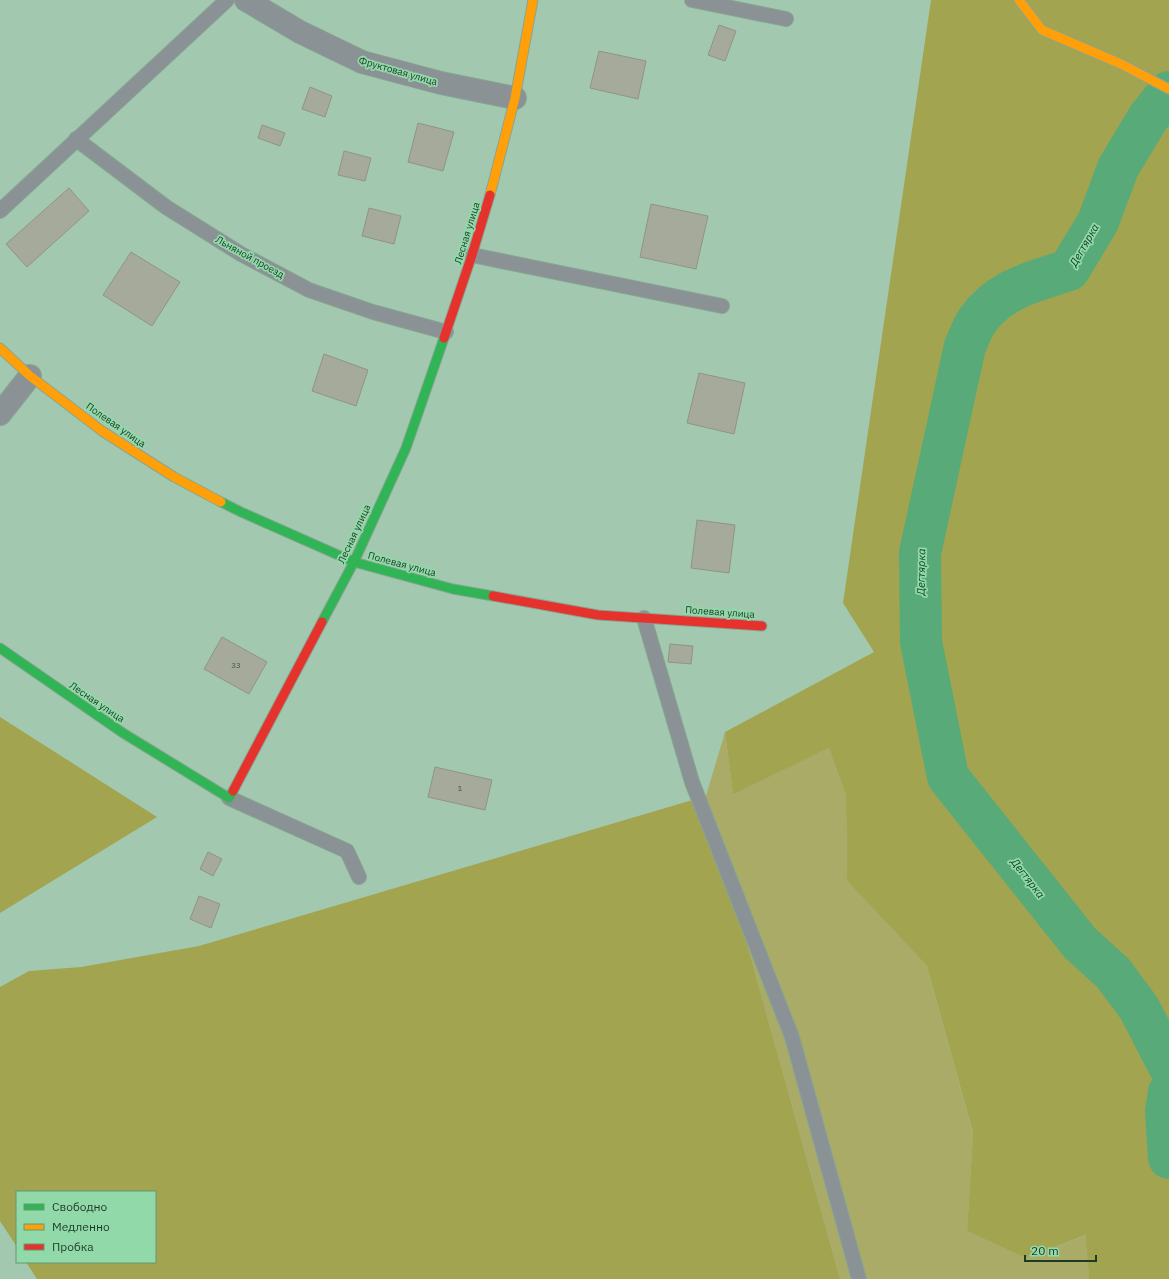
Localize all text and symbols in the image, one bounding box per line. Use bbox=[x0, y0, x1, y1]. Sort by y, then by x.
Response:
street label: Фруктовая улица bbox=[357, 54, 439, 89]
street label: Лесная улица bbox=[451, 200, 483, 266]
water label: Дегтярка bbox=[1066, 221, 1102, 270]
street label: Льняной проезд bbox=[213, 233, 287, 281]
street label: Полевая улица bbox=[84, 400, 149, 451]
street label: Лесная улица bbox=[335, 502, 374, 566]
water label: Дегтярка bbox=[914, 548, 928, 597]
street label: Полевая улица bbox=[367, 549, 438, 579]
street label: Полевая улица bbox=[685, 603, 756, 621]
house number: 33 bbox=[231, 660, 241, 670]
street label: Лесная улица bbox=[67, 679, 128, 726]
house number: 1 bbox=[458, 783, 463, 793]
water label: Дегтярка bbox=[1007, 854, 1048, 901]
legend bbox=[16, 1191, 156, 1263]
text: Свободно bbox=[52, 1199, 108, 1214]
text: Медленно bbox=[52, 1219, 110, 1234]
scale bar bbox=[1025, 1237, 1096, 1263]
text: Пробка bbox=[52, 1239, 94, 1254]
text: 20 m bbox=[1031, 1243, 1059, 1258]

